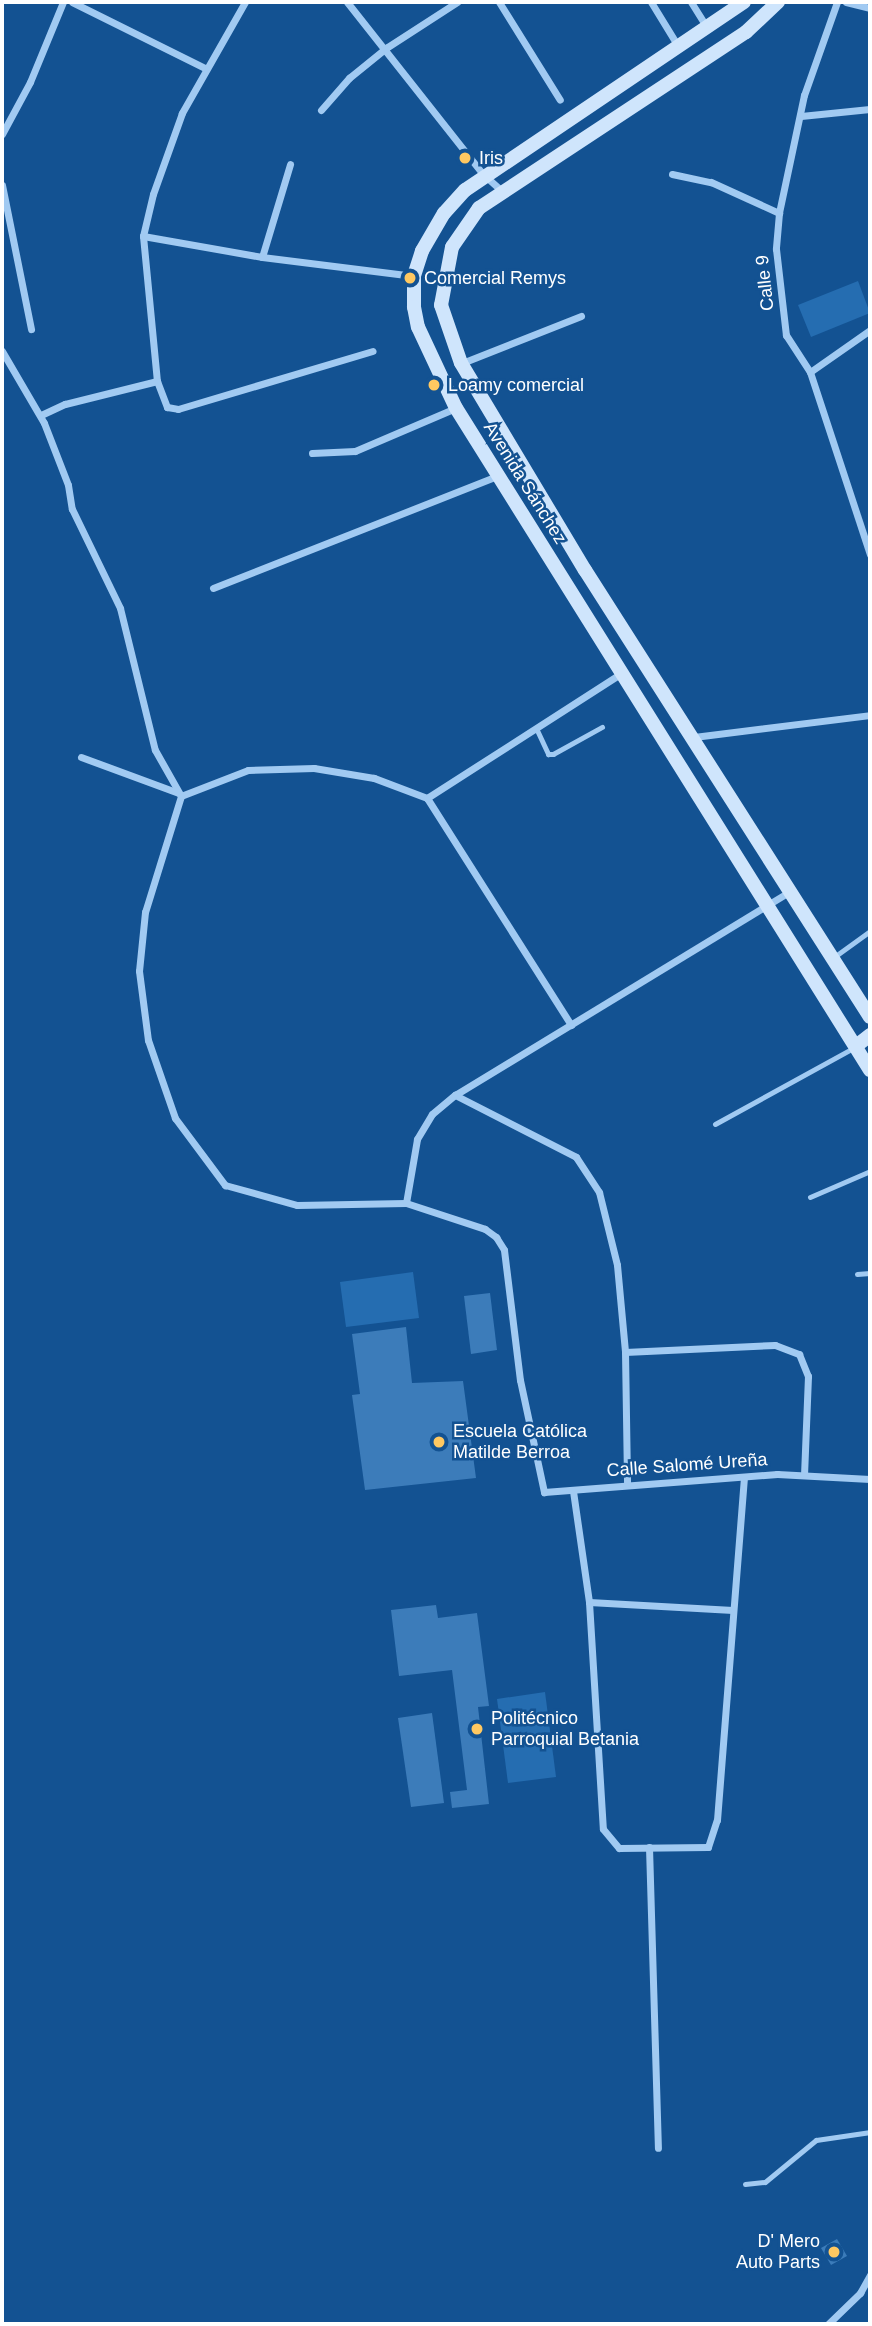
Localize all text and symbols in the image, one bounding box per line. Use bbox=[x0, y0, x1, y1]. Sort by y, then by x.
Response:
place label: Iris bbox=[479, 147, 503, 169]
marker: Iris bbox=[457, 150, 473, 166]
street label: Calle 9 bbox=[751, 254, 779, 312]
place label: Comercial Remys bbox=[424, 267, 566, 289]
marker: Comercial Remys bbox=[402, 270, 418, 286]
place label: Loamy comercial bbox=[448, 374, 584, 396]
marker: Loamy comercial bbox=[426, 377, 442, 393]
street label: Avenida Sánchez bbox=[479, 418, 571, 548]
place label: Escuela Católica Matilde Berroa bbox=[453, 1421, 587, 1464]
marker: Escuela Católica Matilde Berroa bbox=[431, 1434, 447, 1450]
street label: Calle Salomé Ureña bbox=[606, 1449, 768, 1481]
place label: Politécnico Parroquial Betania bbox=[491, 1708, 639, 1750]
marker: Politécnico Parroquial Betania bbox=[469, 1721, 485, 1737]
place label: D' Mero Auto Parts bbox=[736, 2231, 820, 2274]
marker: D' Mero Auto Parts bbox=[826, 2244, 842, 2260]

